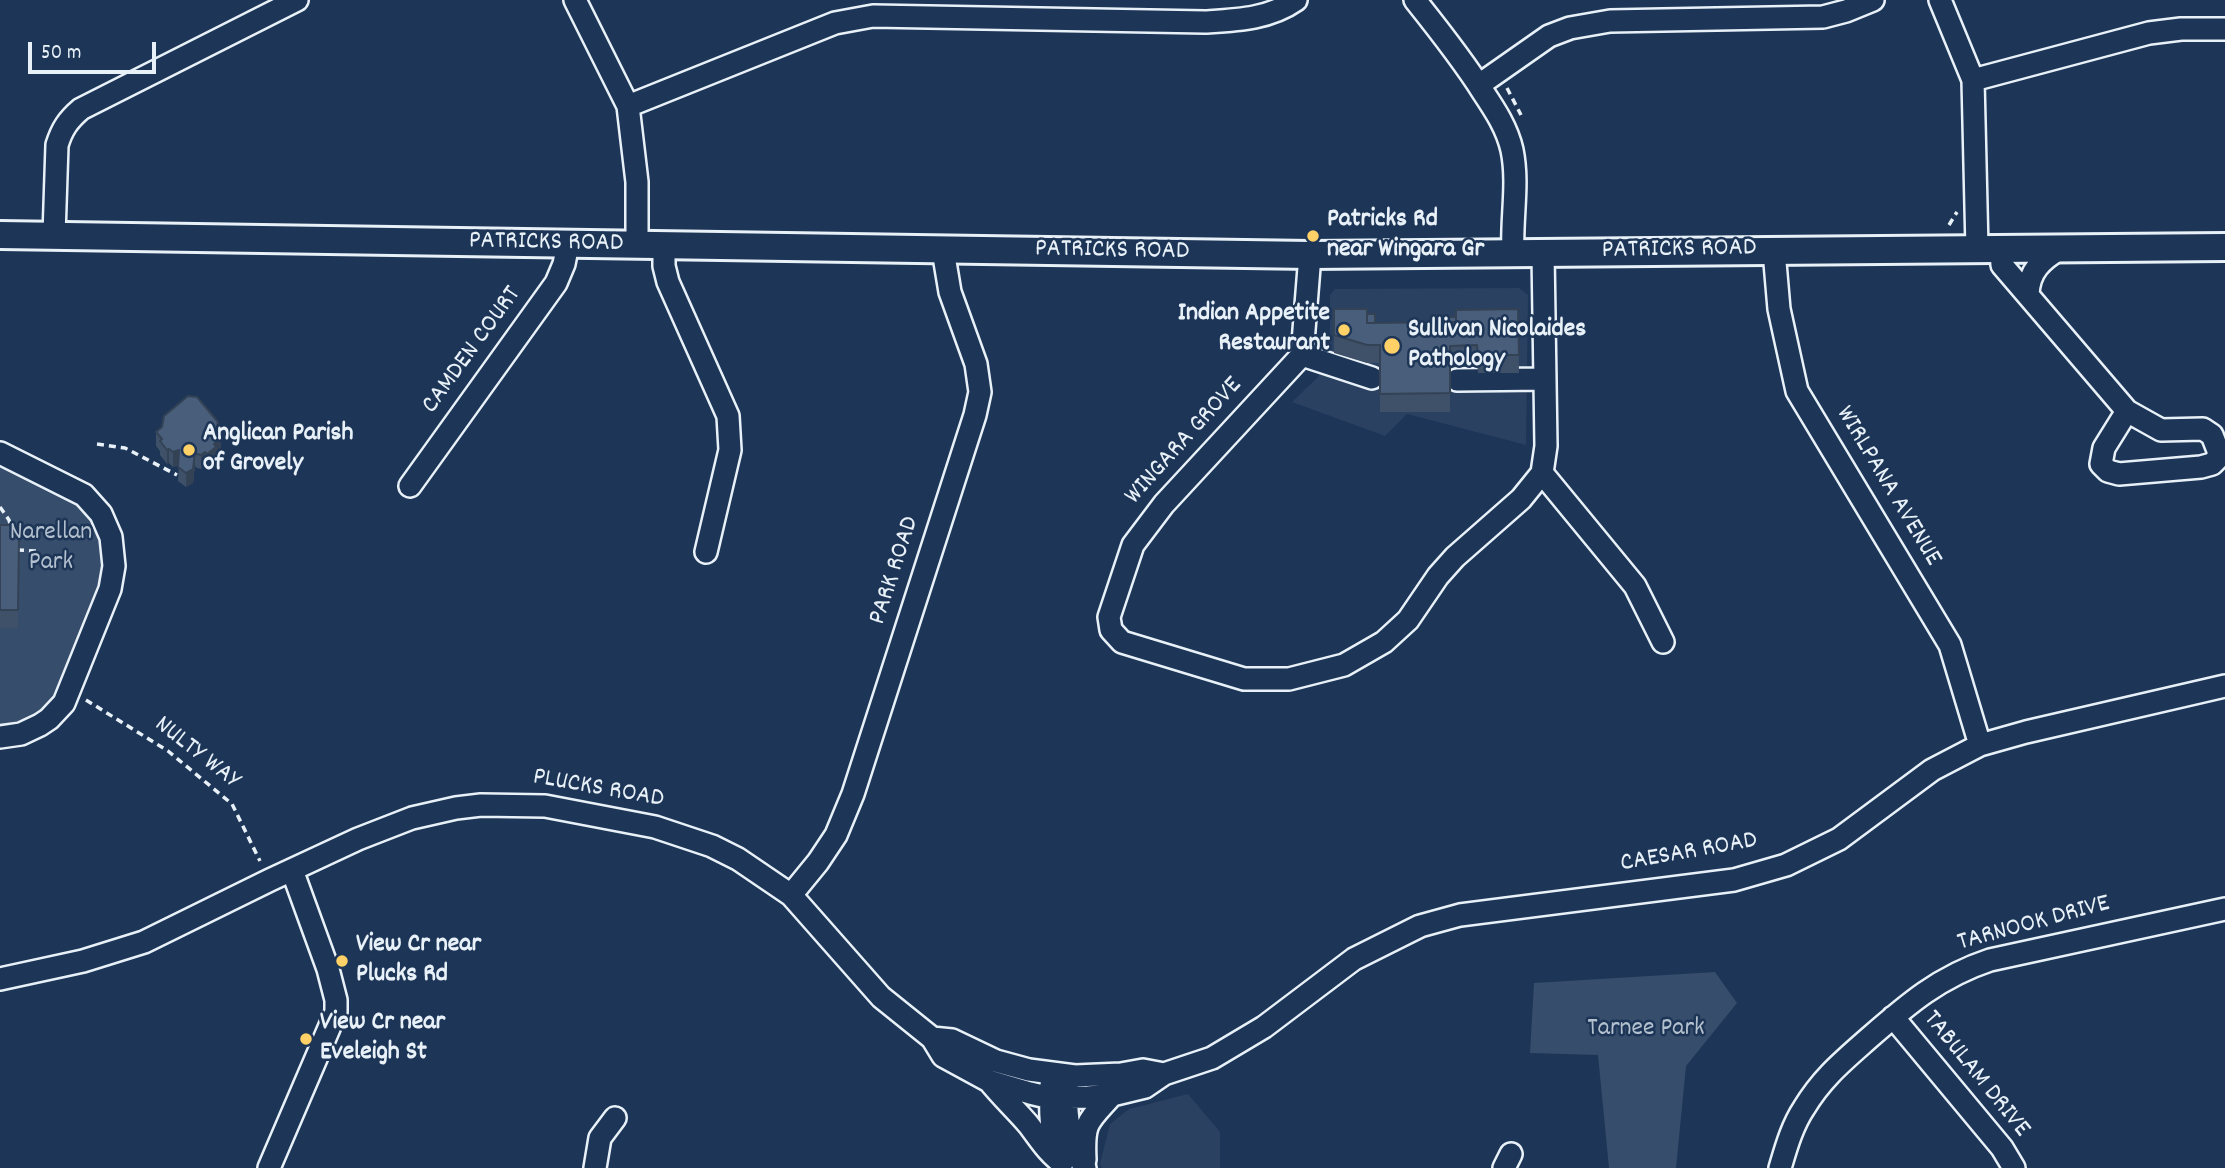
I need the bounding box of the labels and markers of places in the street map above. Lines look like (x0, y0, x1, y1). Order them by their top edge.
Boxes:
place label: Patricks Rd near Wingara Gr (1327, 205, 1484, 266)
marker: Patricks Rd near Wingara Gr (1305, 228, 1321, 244)
place label: Indian Appetite Restaurant (1178, 299, 1330, 360)
place label: Sullivan Nicolaides Pathology (1408, 315, 1586, 376)
marker: Indian Appetite Restaurant (1336, 322, 1352, 338)
marker: Sullivan Nicolaides Pathology (1382, 336, 1402, 356)
place label: Anglican Parish of Grovely (203, 419, 353, 480)
marker: Anglican Parish of Grovely (181, 442, 197, 458)
place label: View Cr near Plucks Rd (356, 930, 481, 992)
marker: View Cr near Plucks Rd (334, 953, 350, 969)
place label: View Cr near Eveleigh St (320, 1008, 445, 1070)
marker: View Cr near Eveleigh St (298, 1031, 314, 1047)

